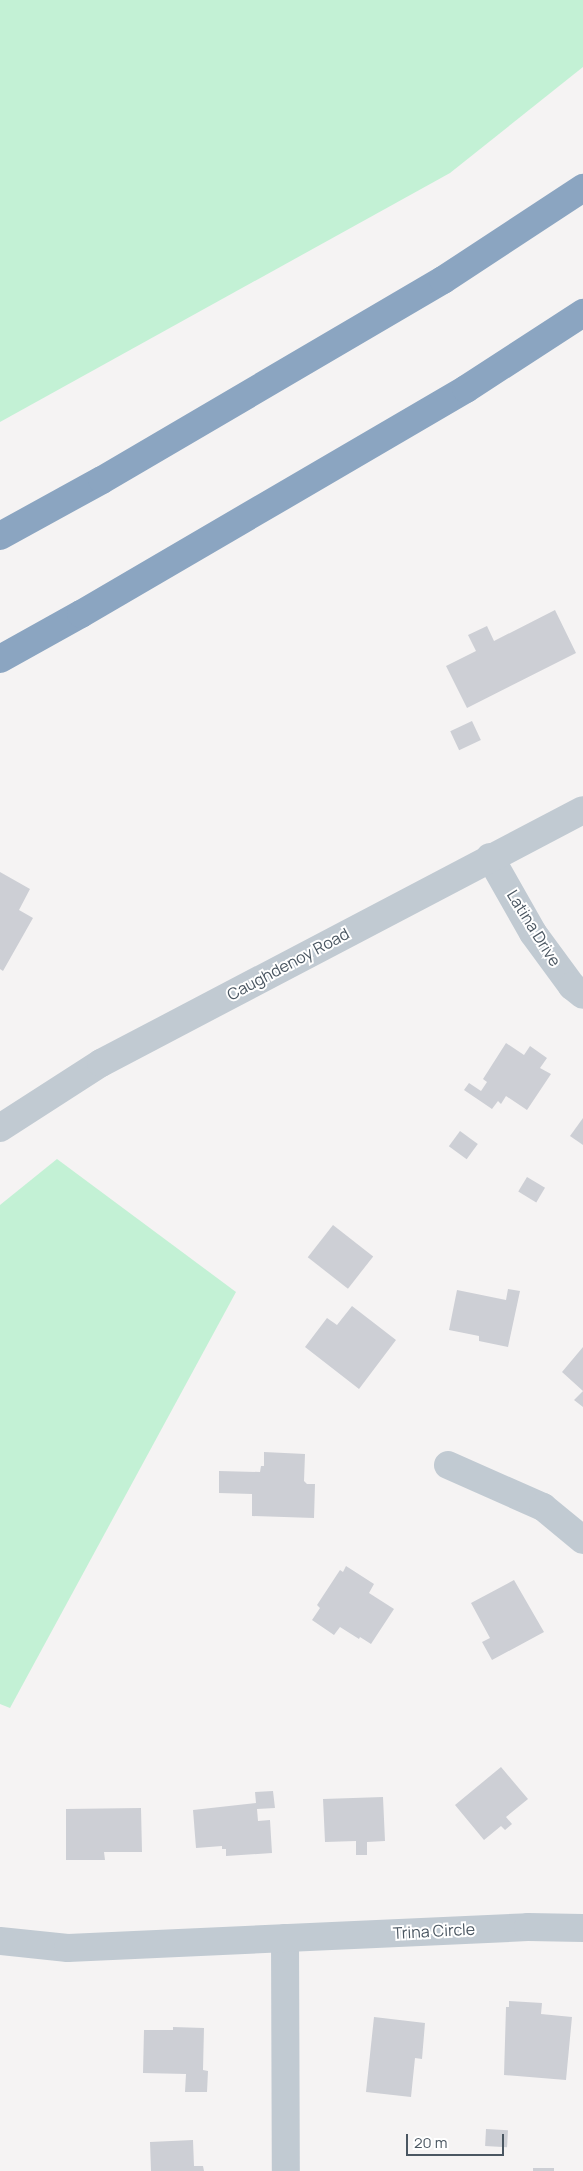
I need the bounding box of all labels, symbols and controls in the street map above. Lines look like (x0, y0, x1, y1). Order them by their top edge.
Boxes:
street label: Latina Drive (503, 886, 565, 970)
street label: Caughdenoy Road (224, 924, 352, 1004)
street label: Trina Circle (392, 1919, 476, 1943)
scale bar (408, 2124, 506, 2156)
text: 20 m (414, 2132, 447, 2153)

